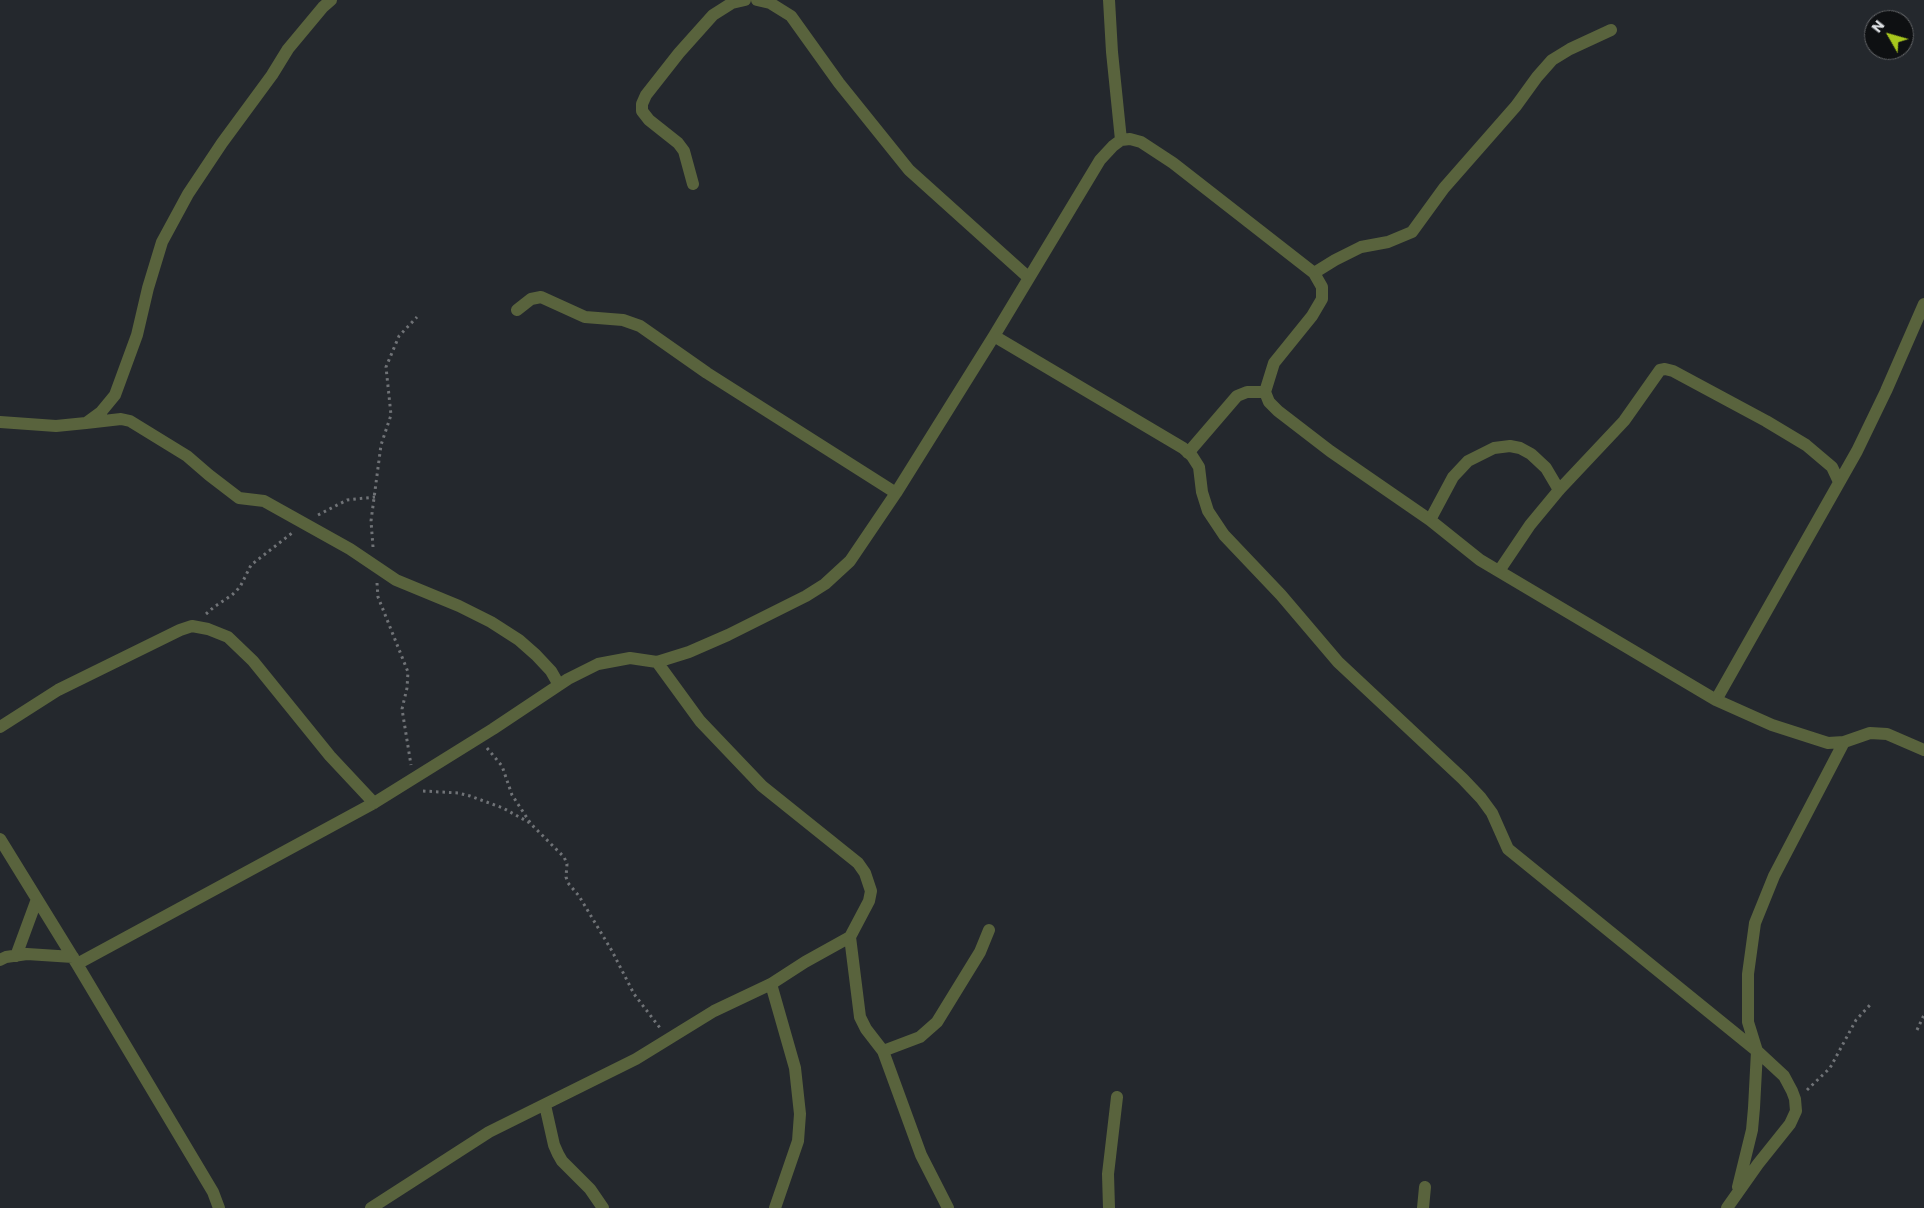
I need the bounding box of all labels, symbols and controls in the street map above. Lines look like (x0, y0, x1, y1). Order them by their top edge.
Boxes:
north arrow (1864, 10, 1914, 60)
text: N (1867, 16, 1889, 37)

